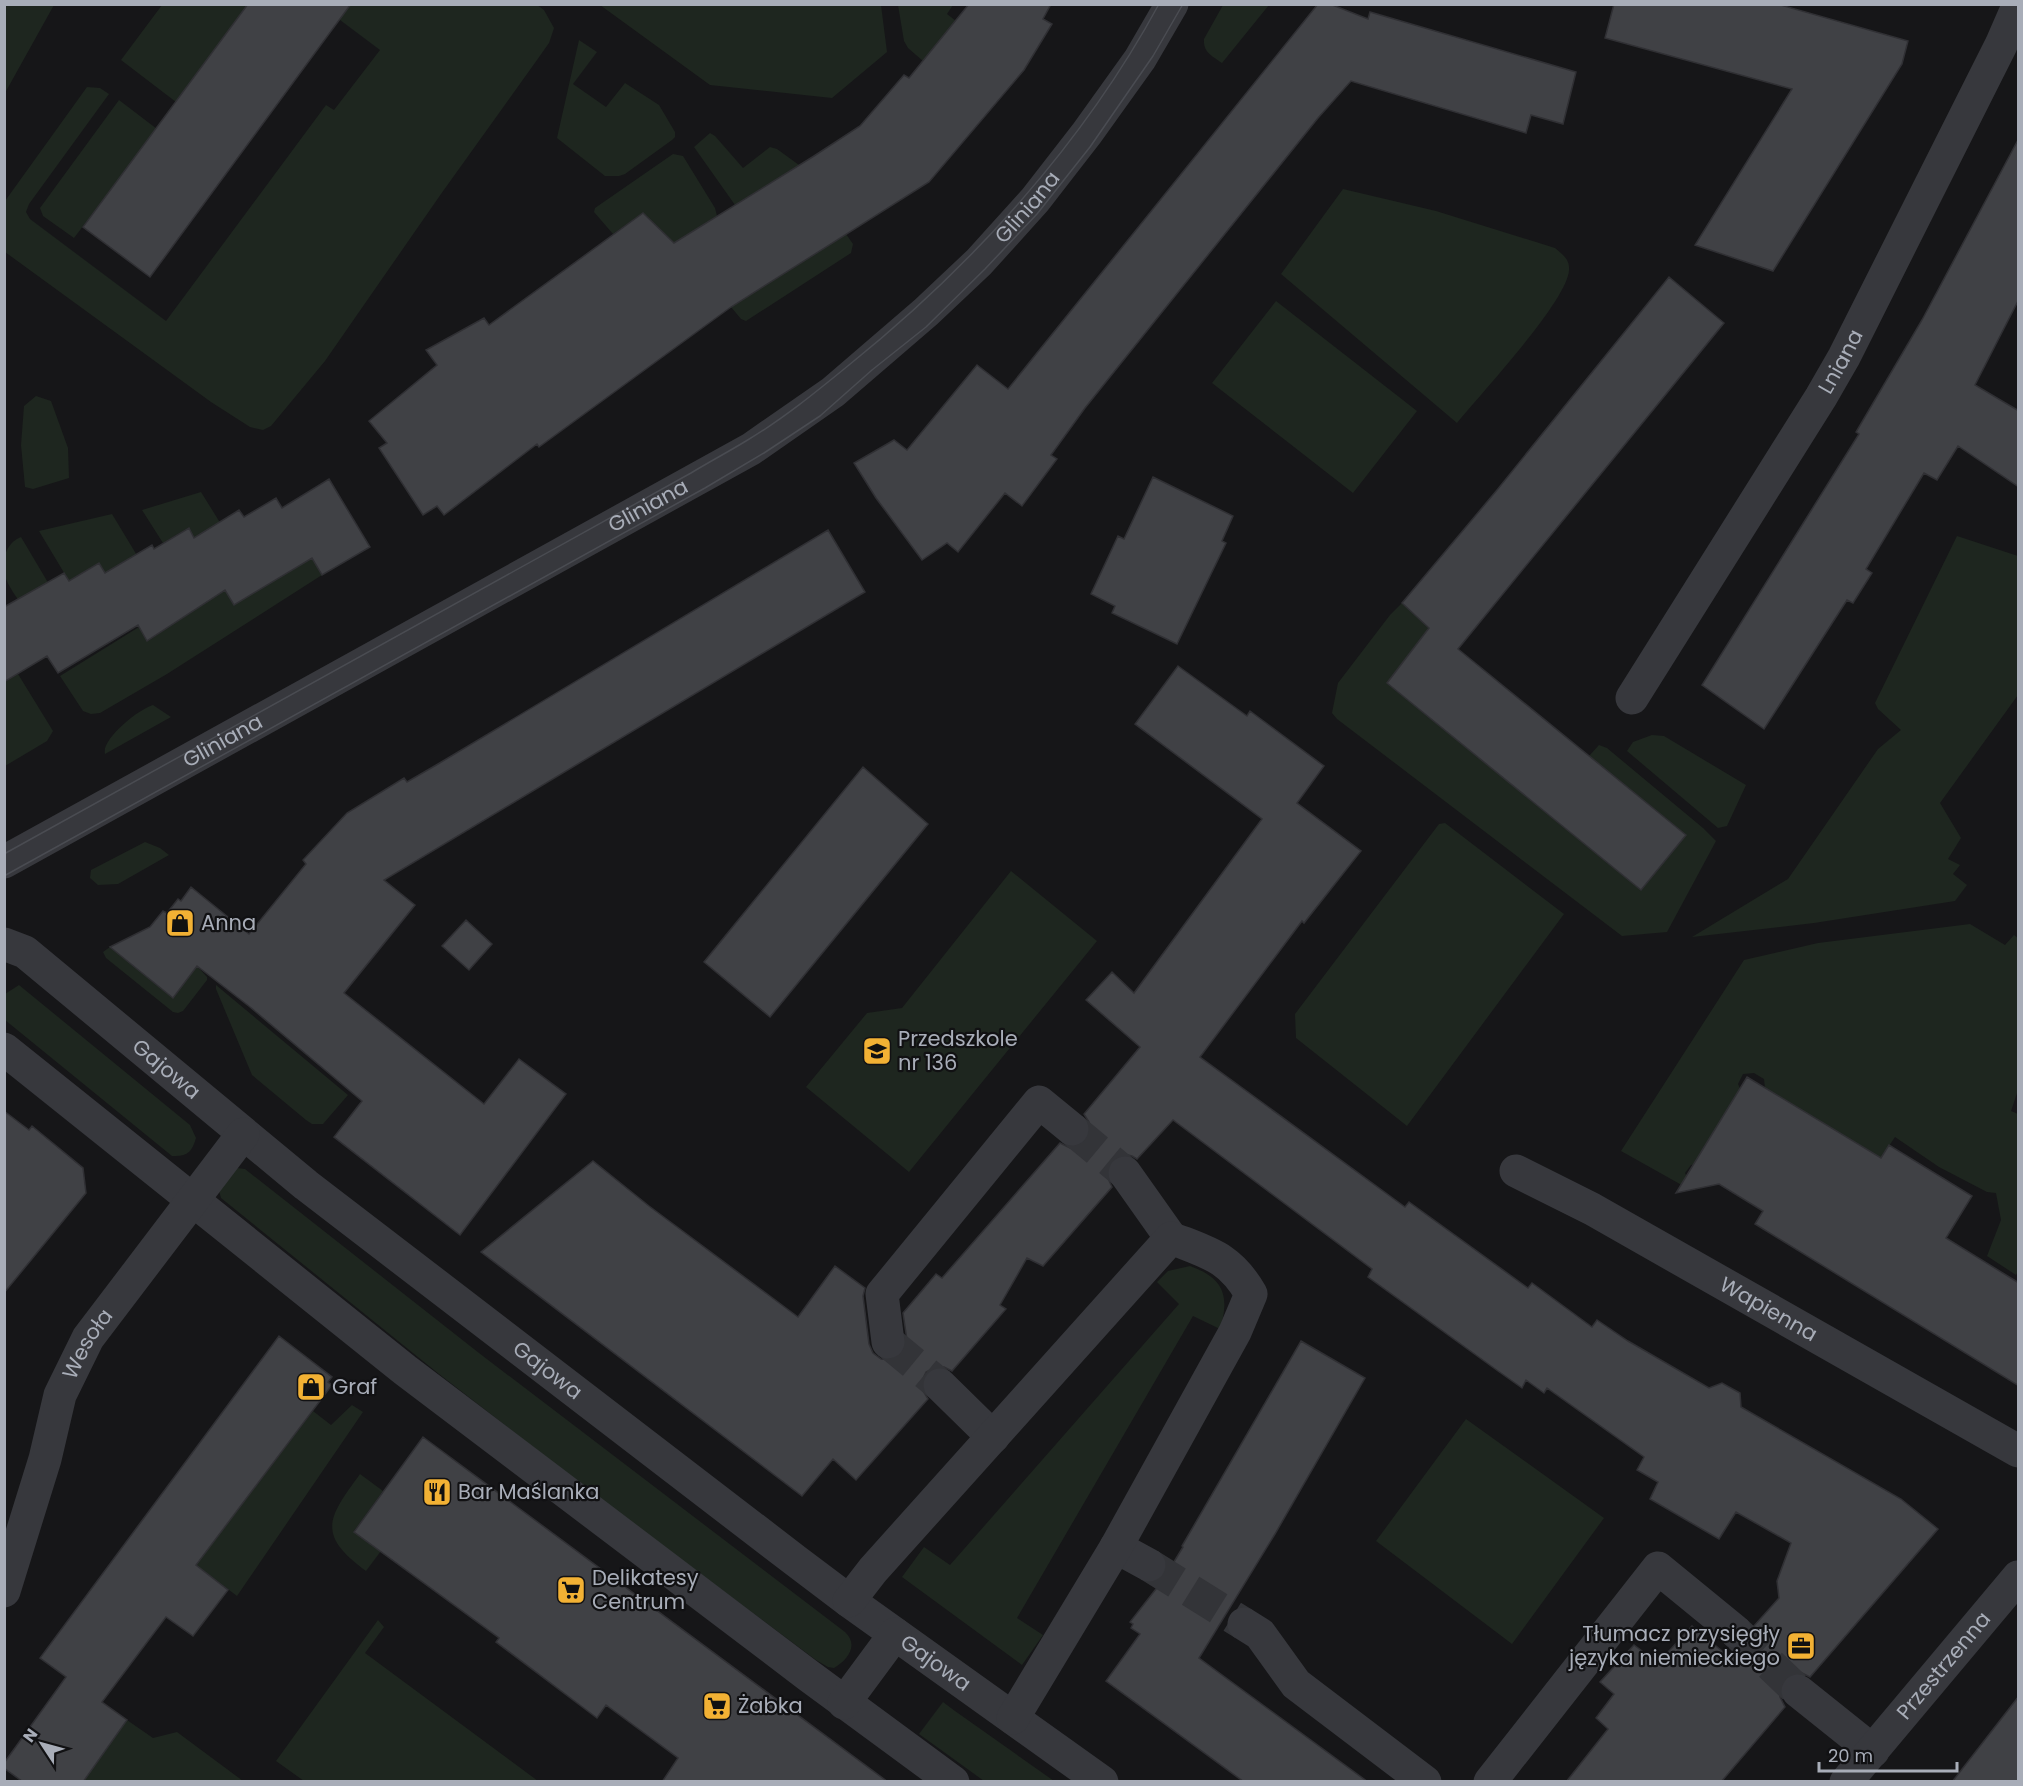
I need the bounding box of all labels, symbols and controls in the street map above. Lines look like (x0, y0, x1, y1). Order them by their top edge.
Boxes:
street label: Gliniana (988, 165, 1066, 250)
street label: Lniana (1811, 324, 1870, 399)
street label: Gliniana (603, 472, 693, 539)
street label: Gliniana (177, 707, 268, 774)
shop icon: Anna (164, 907, 196, 939)
place label: Anna (201, 908, 256, 937)
place label: Przedszkole nr 136 (898, 1024, 1018, 1077)
street label: Gajowa (126, 1032, 207, 1106)
school or university icon: Przedszkole nr 136 (861, 1035, 893, 1067)
street label: Wapienna (1715, 1270, 1823, 1348)
street label: Wesoła (55, 1302, 119, 1384)
street label: Gajowa (507, 1334, 589, 1406)
shop icon: Graf (295, 1371, 327, 1403)
place label: Graf (332, 1372, 377, 1401)
restaurant icon: Bar Maślanka (421, 1476, 453, 1508)
place label: Bar Maślanka (458, 1477, 600, 1506)
place label: Delikatesy Centrum (592, 1563, 699, 1616)
supermarket icon: Delikatesy Centrum (555, 1574, 587, 1606)
street label: Przestrzenna (1890, 1605, 1997, 1725)
place label: Tłumacz przysięgły języka niemieckiego (1568, 1619, 1780, 1672)
street label: Gajowa (895, 1627, 977, 1698)
office icon: Tłumacz przysięgły języka niemieckiego (1785, 1630, 1817, 1662)
supermarket icon: Żabka (701, 1690, 733, 1722)
place label: Żabka (738, 1691, 803, 1720)
north arrow (12, 1714, 72, 1774)
text: N (17, 1724, 43, 1747)
scale bar (1819, 1735, 1957, 1773)
text: 20 m (1828, 1743, 1873, 1768)

